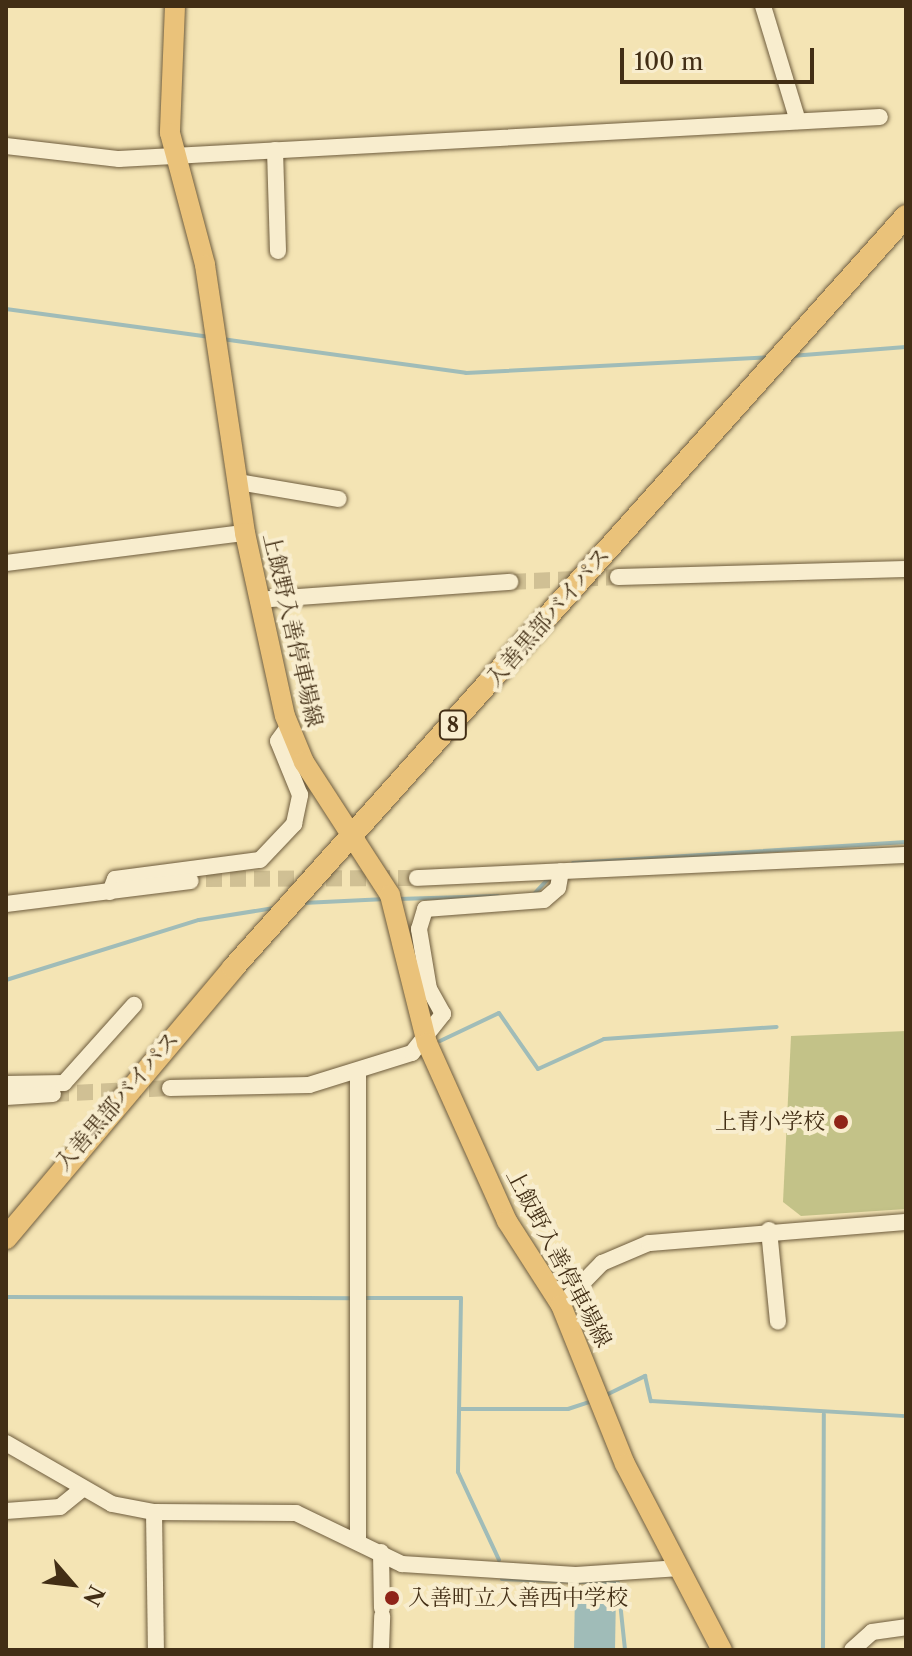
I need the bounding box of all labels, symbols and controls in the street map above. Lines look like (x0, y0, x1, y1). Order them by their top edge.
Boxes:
scale bar (624, 32, 818, 82)
text: 100 m (634, 47, 703, 76)
street label: 上飯野入善停車場線 (258, 531, 328, 729)
street label: 入善黒部バイパス (480, 542, 616, 692)
road number: 8 (437, 709, 469, 741)
street label: 入善黒部バイパス (49, 1026, 185, 1176)
place label: 上青小学校 (715, 1109, 825, 1135)
marker: 上青小学校 (832, 1113, 850, 1131)
street label: 上飯野入善停車場線 (501, 1164, 617, 1352)
north arrow (32, 1544, 112, 1624)
text: N (77, 1581, 110, 1610)
place label: 入善町立入善西中学校 (408, 1585, 628, 1611)
marker: 入善町立入善西中学校 (383, 1589, 401, 1607)

